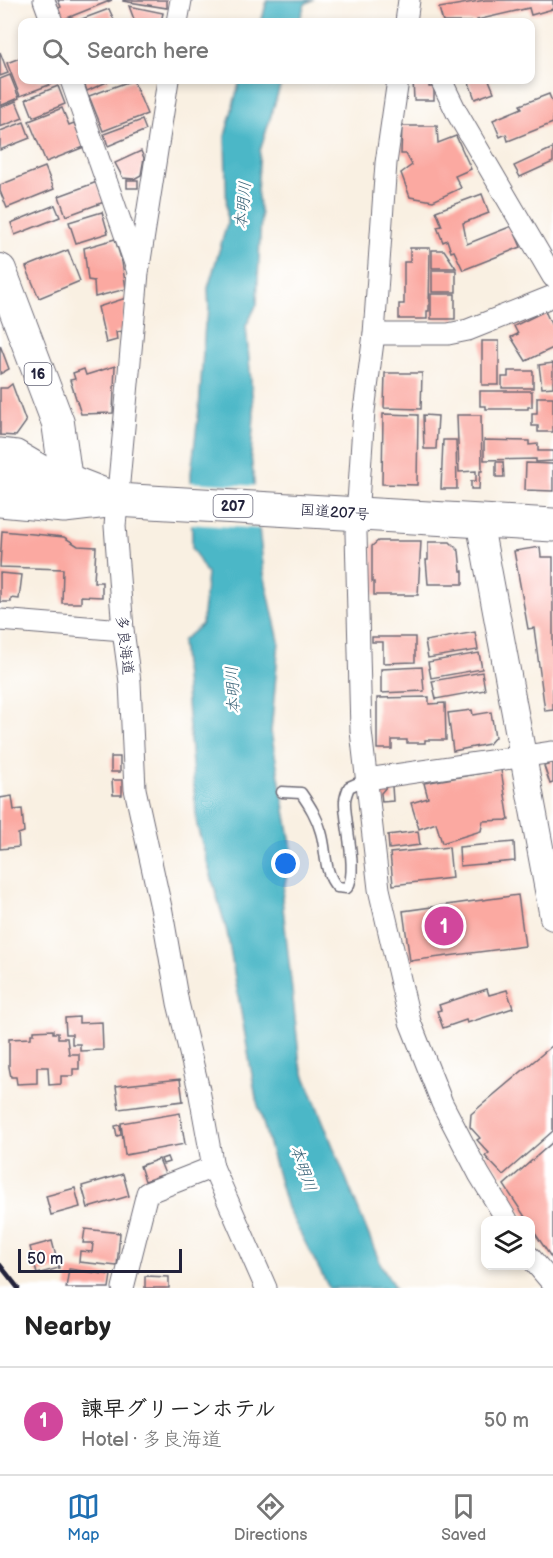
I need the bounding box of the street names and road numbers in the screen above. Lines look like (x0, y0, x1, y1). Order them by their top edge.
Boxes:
road number: 16 (24, 363, 51, 385)
road number: 207 (214, 495, 252, 517)
street label: 国道207号 (299, 501, 371, 524)
street label: 多良海道 (111, 614, 138, 676)

